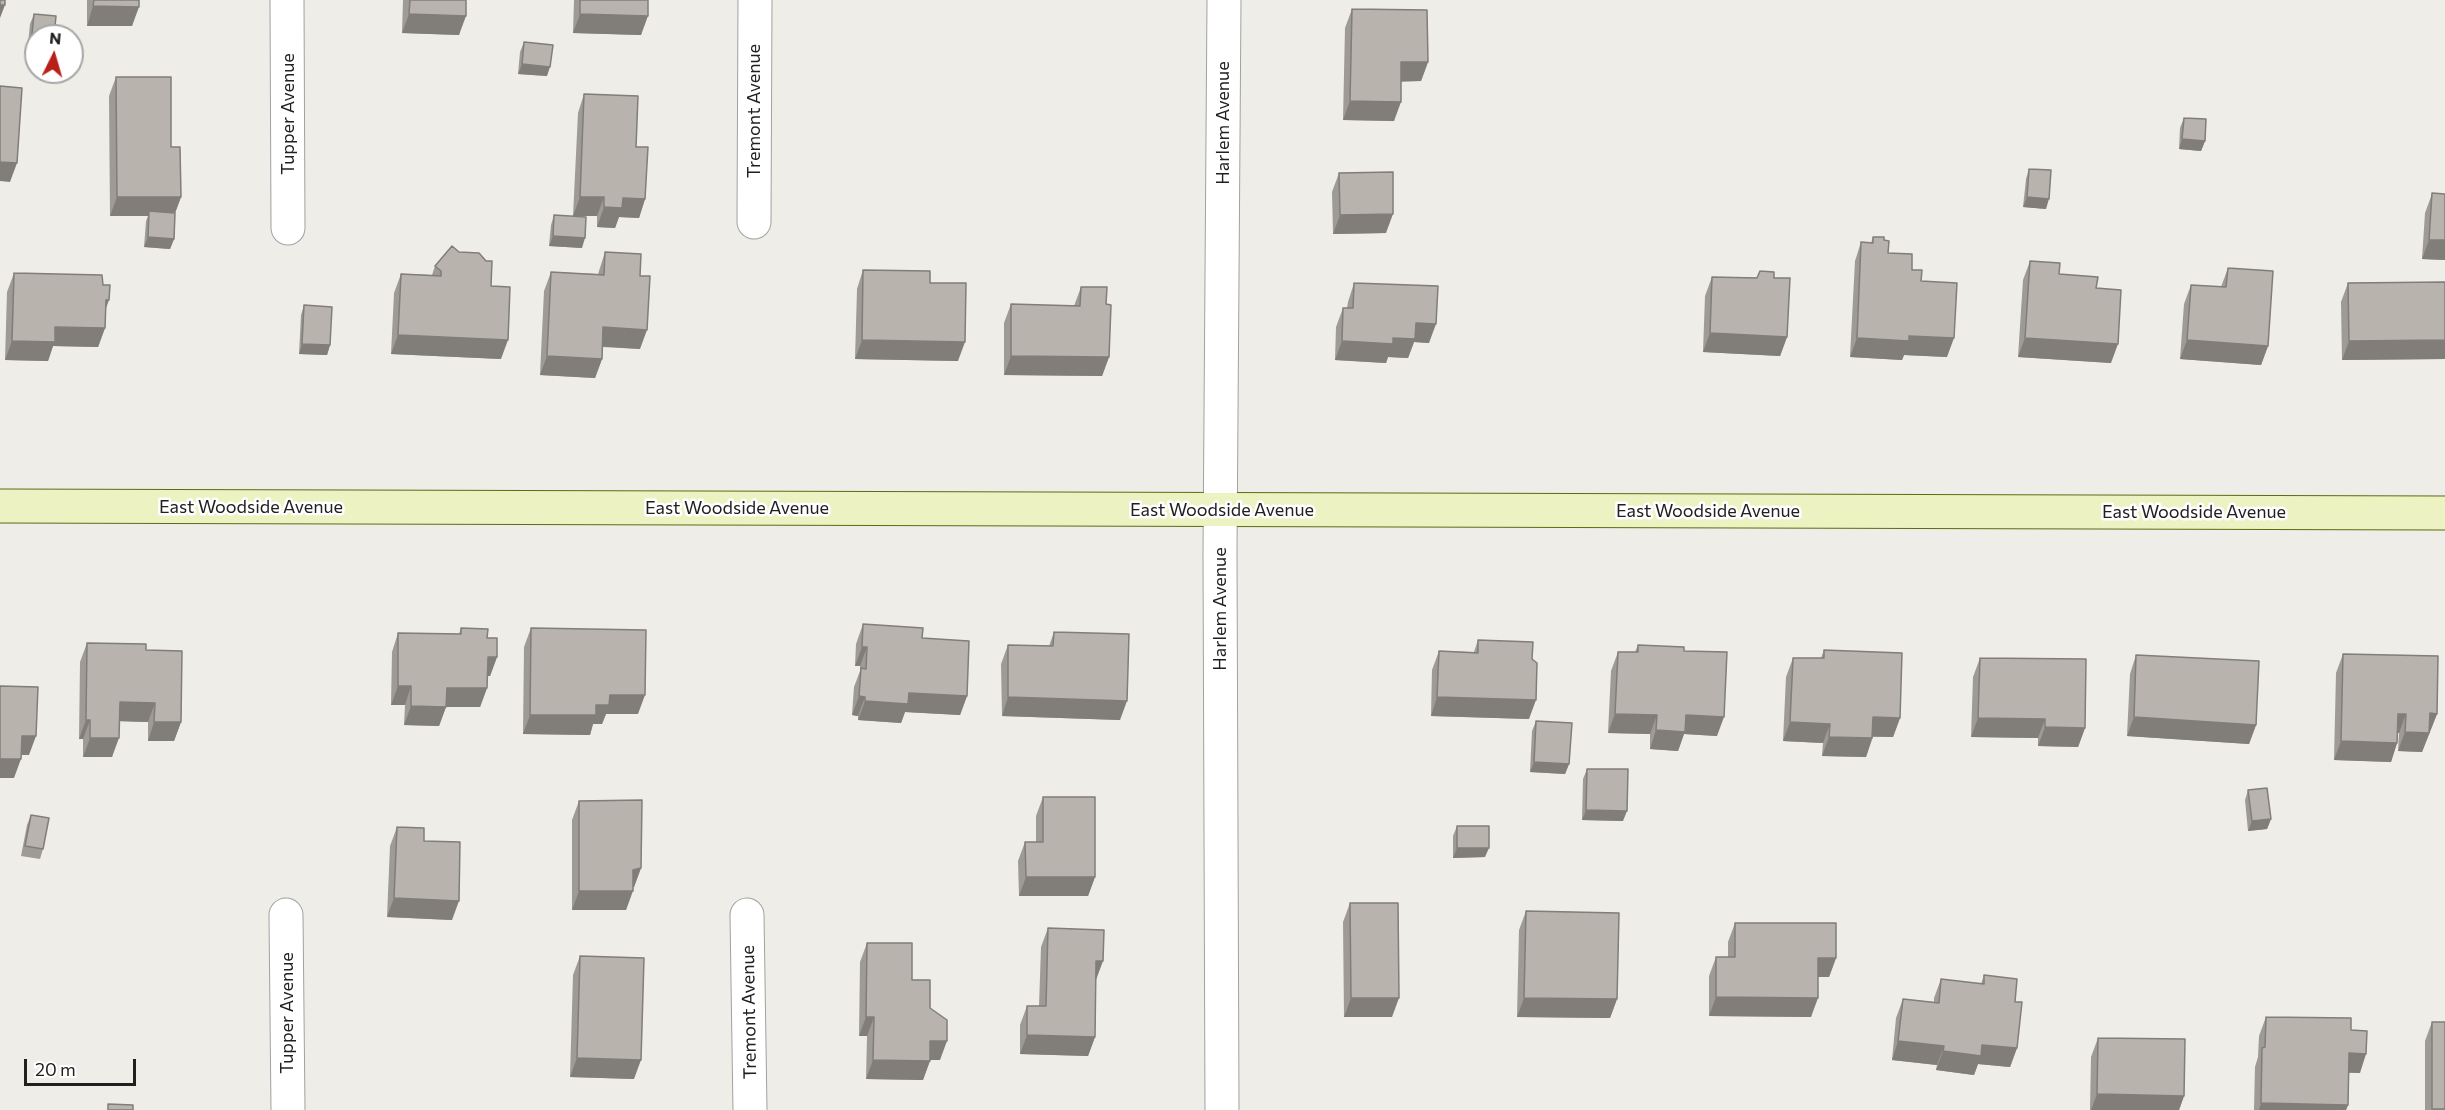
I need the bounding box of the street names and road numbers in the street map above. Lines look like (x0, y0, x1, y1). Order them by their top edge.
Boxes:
street label: Tremont Avenue (743, 44, 765, 178)
street label: Tupper Avenue (277, 53, 299, 175)
street label: Harlem Avenue (1212, 61, 1234, 185)
street label: East Woodside Avenue (159, 496, 343, 518)
street label: East Woodside Avenue (645, 497, 829, 519)
street label: East Woodside Avenue (1130, 499, 1314, 521)
street label: East Woodside Avenue (1616, 500, 1800, 522)
street label: East Woodside Avenue (2102, 501, 2286, 523)
street label: Harlem Avenue (1209, 547, 1231, 671)
street label: Tremont Avenue (737, 945, 761, 1079)
street label: Tupper Avenue (276, 952, 298, 1074)

